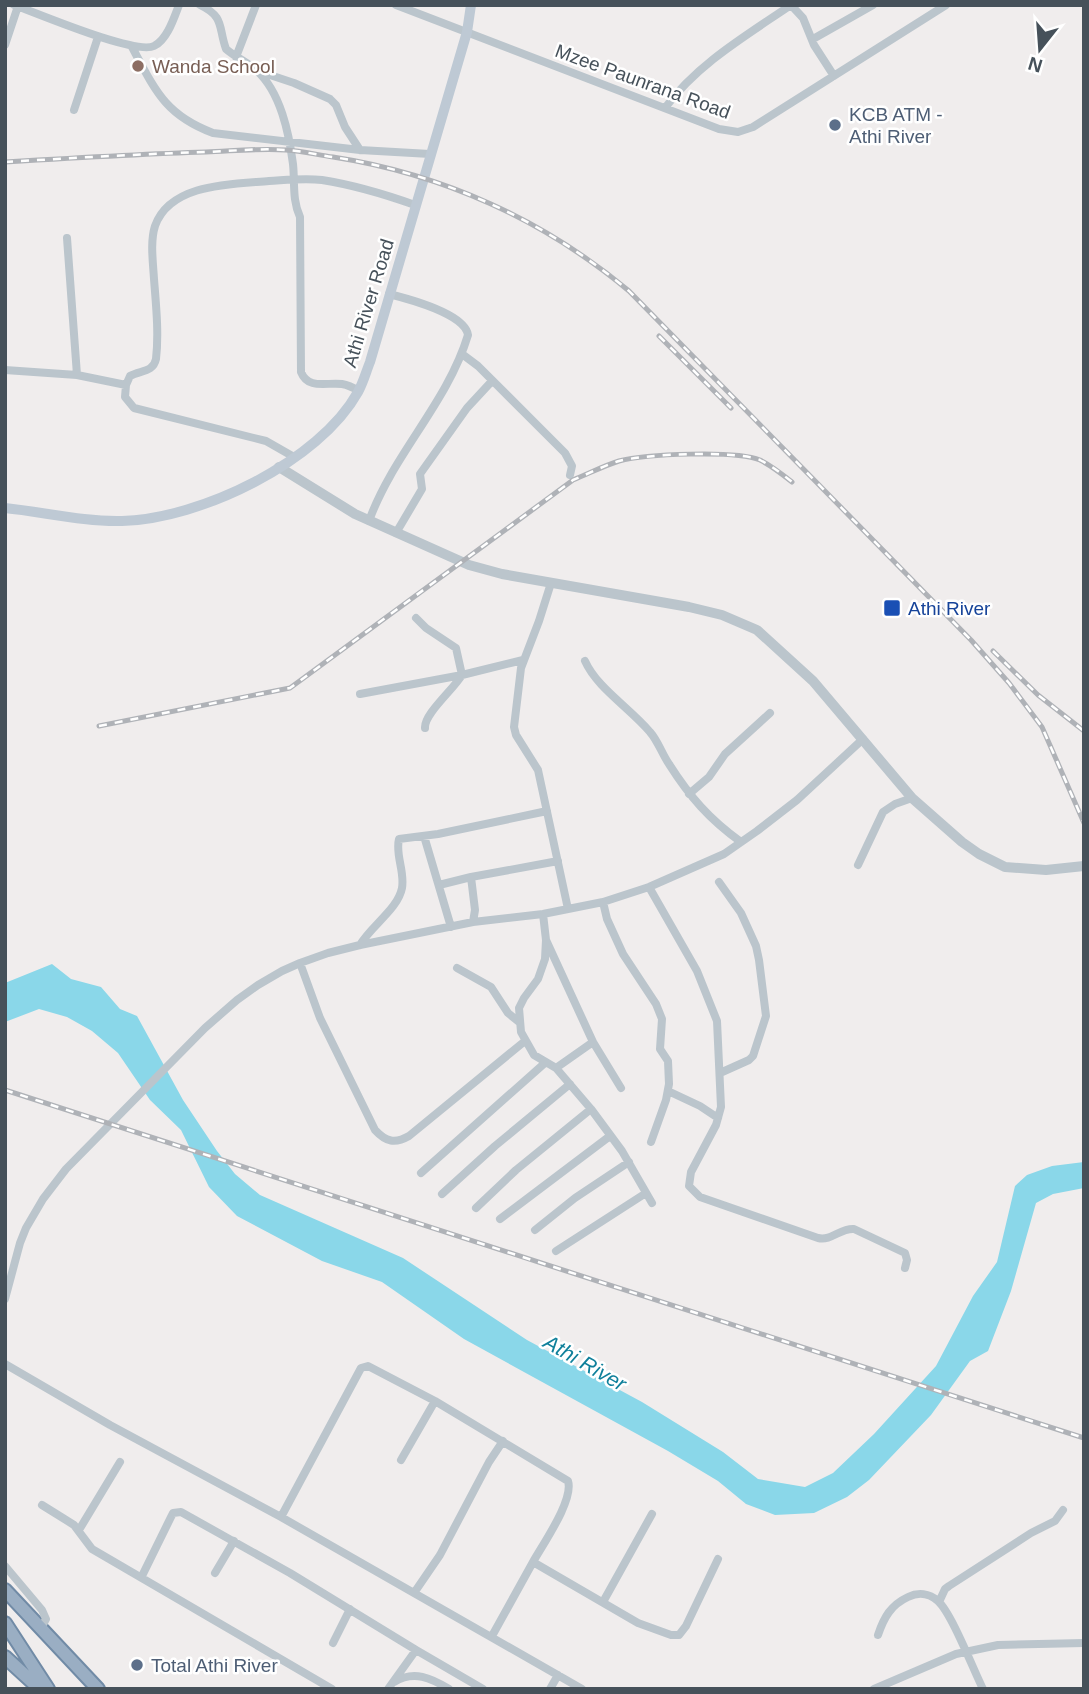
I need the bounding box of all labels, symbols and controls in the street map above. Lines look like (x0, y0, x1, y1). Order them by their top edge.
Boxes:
north arrow (1005, 14, 1075, 84)
street label: Mzee Paunrana Road (552, 40, 733, 123)
text: N (1026, 53, 1045, 77)
place label: Wanda School (152, 56, 275, 77)
marker: Wanda School (130, 58, 146, 74)
place label: KCB ATM - Athi River (849, 104, 943, 147)
marker: KCB ATM - Athi River (827, 117, 843, 133)
street label: Athi River Road (339, 236, 398, 370)
marker: Athi River (882, 598, 902, 618)
place label: Athi River (908, 598, 991, 619)
water label: Athi River (538, 1329, 631, 1396)
place label: Total Athi River (151, 1655, 278, 1676)
marker: Total Athi River (129, 1657, 145, 1673)

